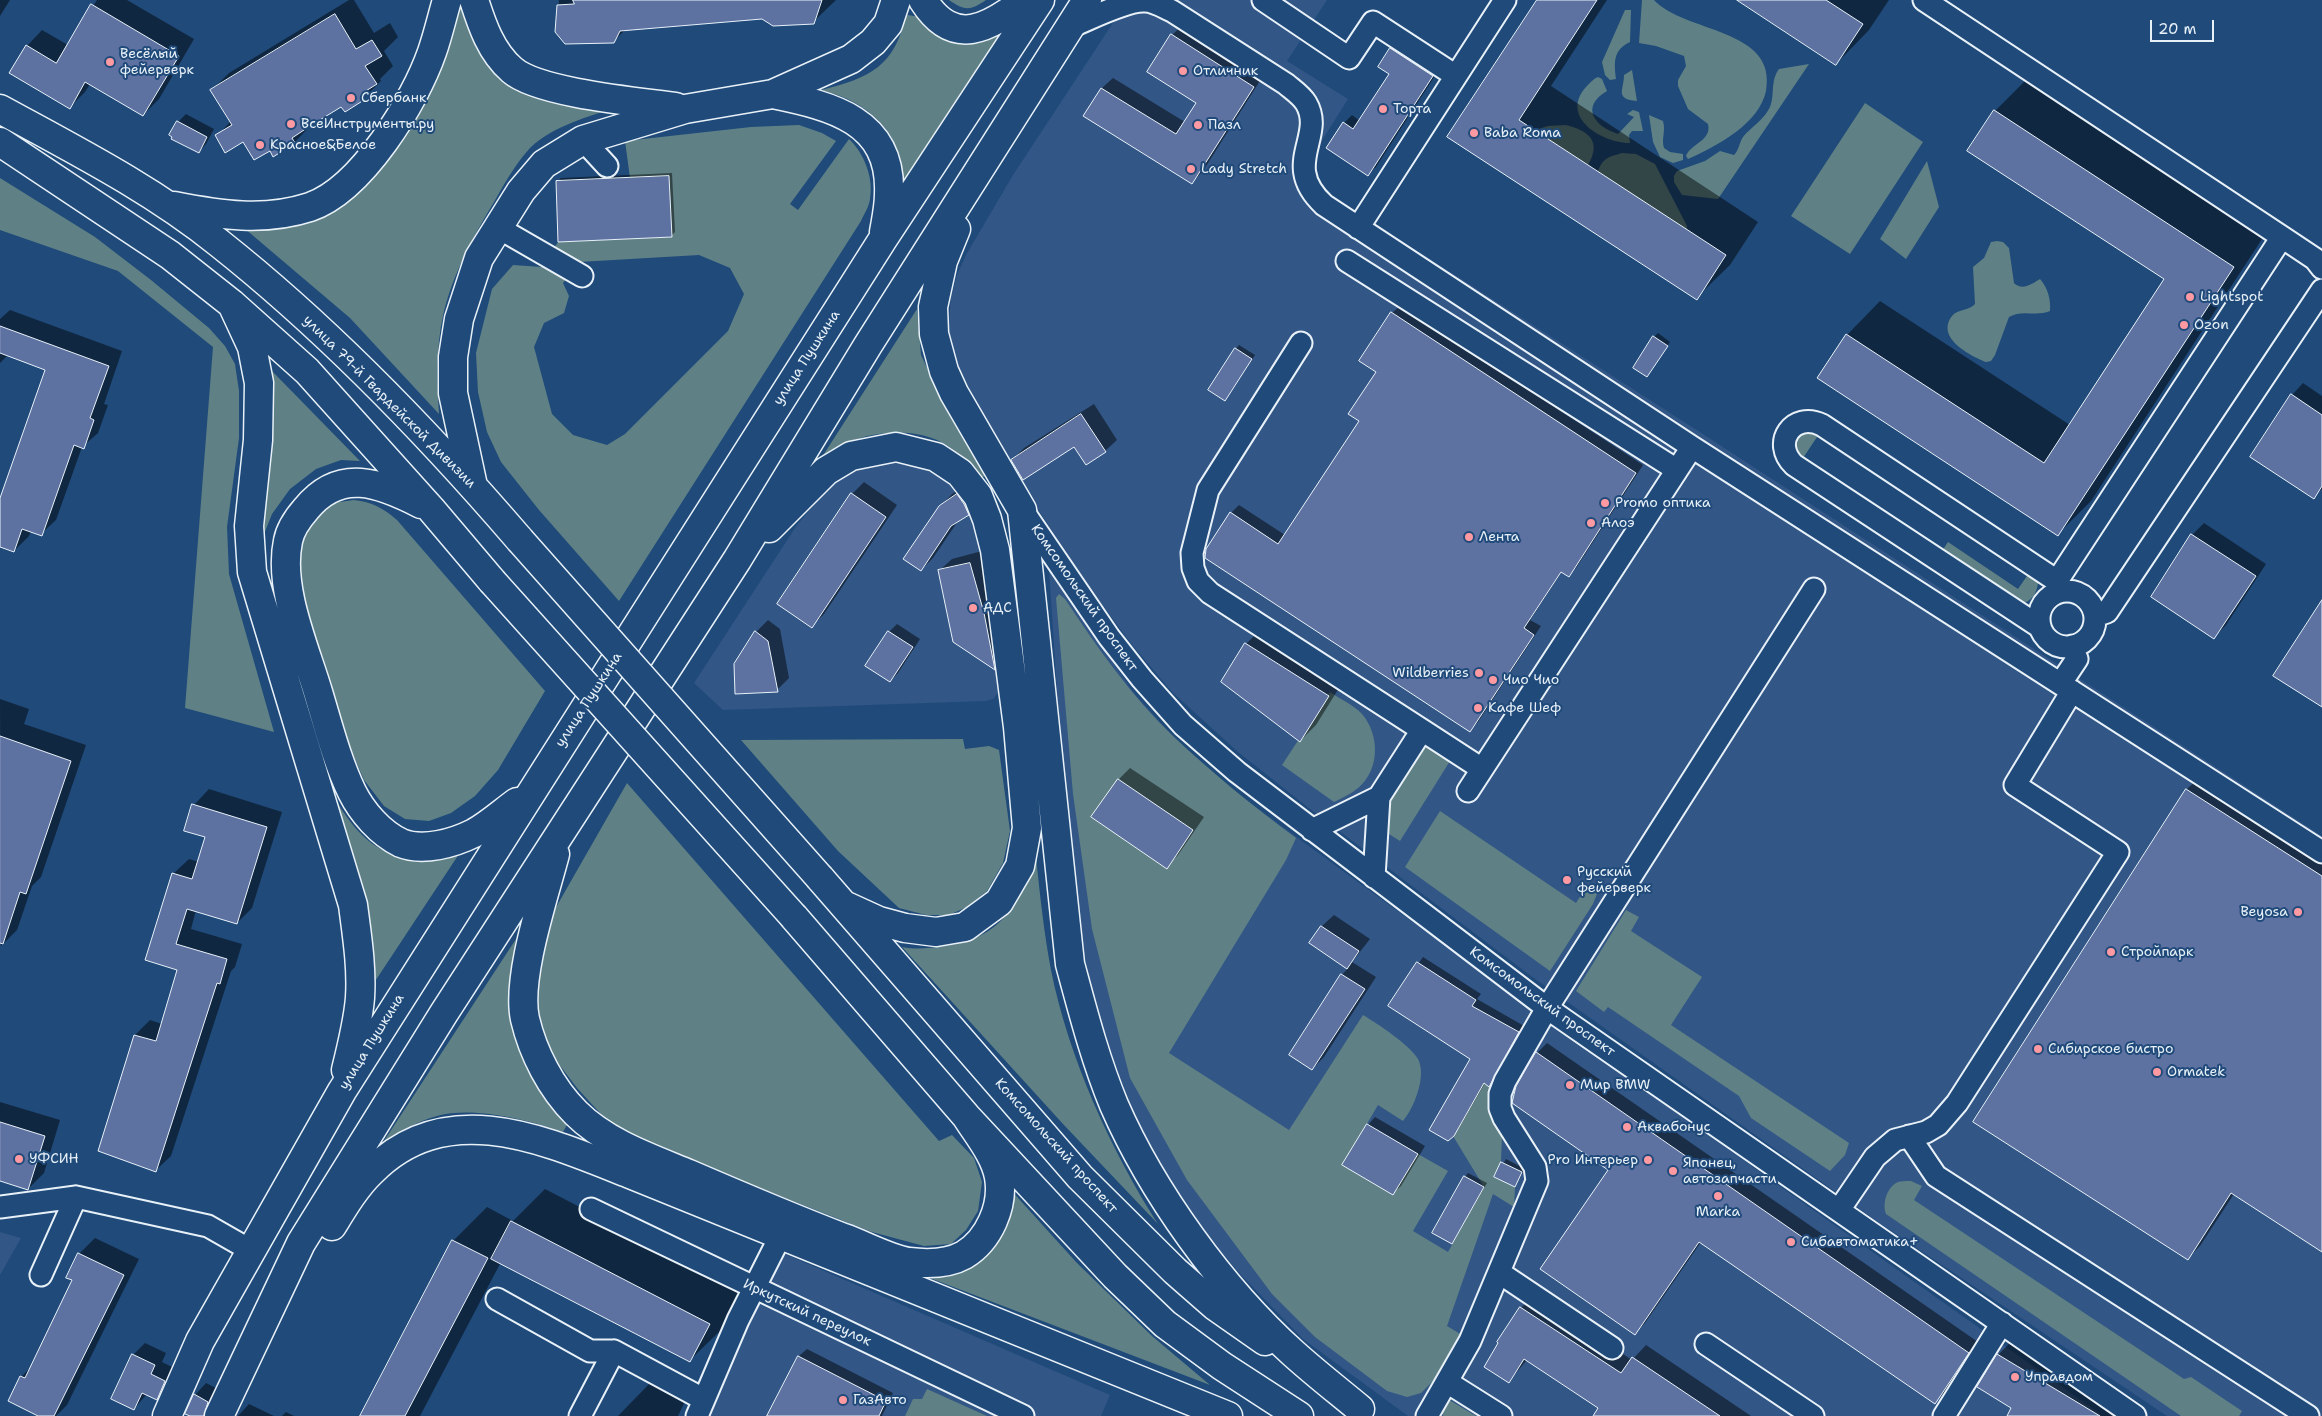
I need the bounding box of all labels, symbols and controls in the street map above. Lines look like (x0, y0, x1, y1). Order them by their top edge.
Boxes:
scale bar (2152, 10, 2216, 42)
text: 20 m (2158, 19, 2197, 39)
place label: Весёлый фейерверк (120, 46, 194, 78)
marker: Весёлый фейерверк (104, 56, 116, 68)
place label: Отличник (1193, 63, 1258, 79)
marker: Отличник (1177, 65, 1189, 77)
place label: Сбербанк (361, 90, 426, 106)
marker: Сбербанк (345, 92, 357, 104)
place label: Торта (1393, 101, 1431, 117)
marker: Торта (1377, 103, 1389, 115)
place label: ВсеИнструменты.ру (301, 116, 434, 132)
place label: Пазл (1208, 117, 1241, 133)
marker: ВсеИнструменты.ру (285, 118, 297, 130)
marker: Пазл (1192, 119, 1204, 131)
place label: Baba Roma (1484, 125, 1561, 141)
marker: Baba Roma (1468, 127, 1480, 139)
place label: Красное&Белое (270, 137, 376, 153)
marker: Красное&Белое (254, 139, 266, 151)
place label: Lady Stretch (1201, 161, 1287, 177)
marker: Lady Stretch (1185, 163, 1197, 175)
place label: Lightspot (2200, 289, 2263, 305)
marker: Lightspot (2184, 291, 2196, 303)
street label: улица Пушкина (770, 307, 844, 409)
street label: улица 79-й Гвардейской Дивизии (299, 312, 479, 492)
place label: Ozon (2194, 317, 2229, 333)
marker: Ozon (2178, 319, 2190, 331)
place label: Promo оптика (1615, 495, 1711, 511)
marker: Promo оптика (1599, 497, 1611, 509)
place label: Алоэ (1601, 515, 1634, 531)
marker: Алоэ (1585, 517, 1597, 529)
street label: Комсомольский проспект (1027, 521, 1141, 675)
place label: Лента (1479, 529, 1520, 545)
marker: Лента (1463, 531, 1475, 543)
place label: АДС (983, 600, 1012, 616)
marker: АДС (967, 602, 979, 614)
street label: улица Пушкина (552, 649, 626, 751)
place label: Wildberries (1392, 665, 1469, 681)
marker: Wildberries (1473, 667, 1485, 679)
place label: Чио Чио (1503, 672, 1559, 688)
marker: Чио Чио (1487, 674, 1499, 686)
place label: Кафе Шеф (1488, 700, 1561, 716)
marker: Кафе Шеф (1472, 702, 1484, 714)
place label: Русский фейерверк (1577, 864, 1651, 896)
marker: Русский фейерверк (1561, 874, 1573, 886)
place label: Beyosa (2240, 904, 2288, 920)
marker: Beyosa (2292, 906, 2304, 918)
street label: Комсомольский проспект (1466, 944, 1618, 1060)
place label: Стройпарк (2121, 944, 2193, 960)
marker: Стройпарк (2105, 946, 2117, 958)
street label: улица Пушкина (336, 991, 408, 1093)
place label: Сибирское бистро (2048, 1041, 2173, 1057)
marker: Сибирское бистро (2032, 1043, 2044, 1055)
place label: Ormatek (2167, 1064, 2225, 1080)
marker: Ormatek (2151, 1066, 2163, 1078)
street label: Комсомольский проспект (991, 1075, 1121, 1217)
place label: Мир BMW (1580, 1077, 1650, 1093)
marker: Мир BMW (1564, 1079, 1576, 1091)
place label: Аквабонус (1637, 1119, 1711, 1135)
marker: Аквабонус (1621, 1121, 1633, 1133)
place label: УФСИН (29, 1151, 79, 1167)
place label: Pro Интерьер (1548, 1152, 1638, 1168)
marker: УФСИН (13, 1153, 25, 1165)
marker: Pro Интерьер (1642, 1154, 1654, 1166)
place label: Японец, автозапчасти (1683, 1155, 1777, 1188)
marker: Японец, автозапчасти (1667, 1165, 1679, 1177)
marker: Marka (1712, 1190, 1724, 1202)
place label: Marka (1696, 1204, 1740, 1220)
place label: Сибавтоматика+ (1801, 1234, 1919, 1250)
marker: Сибавтоматика+ (1785, 1236, 1797, 1248)
street label: Иркутский переулок (740, 1276, 874, 1350)
place label: Управдом (2025, 1369, 2093, 1385)
marker: Управдом (2009, 1371, 2021, 1383)
place label: ГазАвто (853, 1392, 907, 1408)
marker: ГазАвто (837, 1394, 849, 1406)

